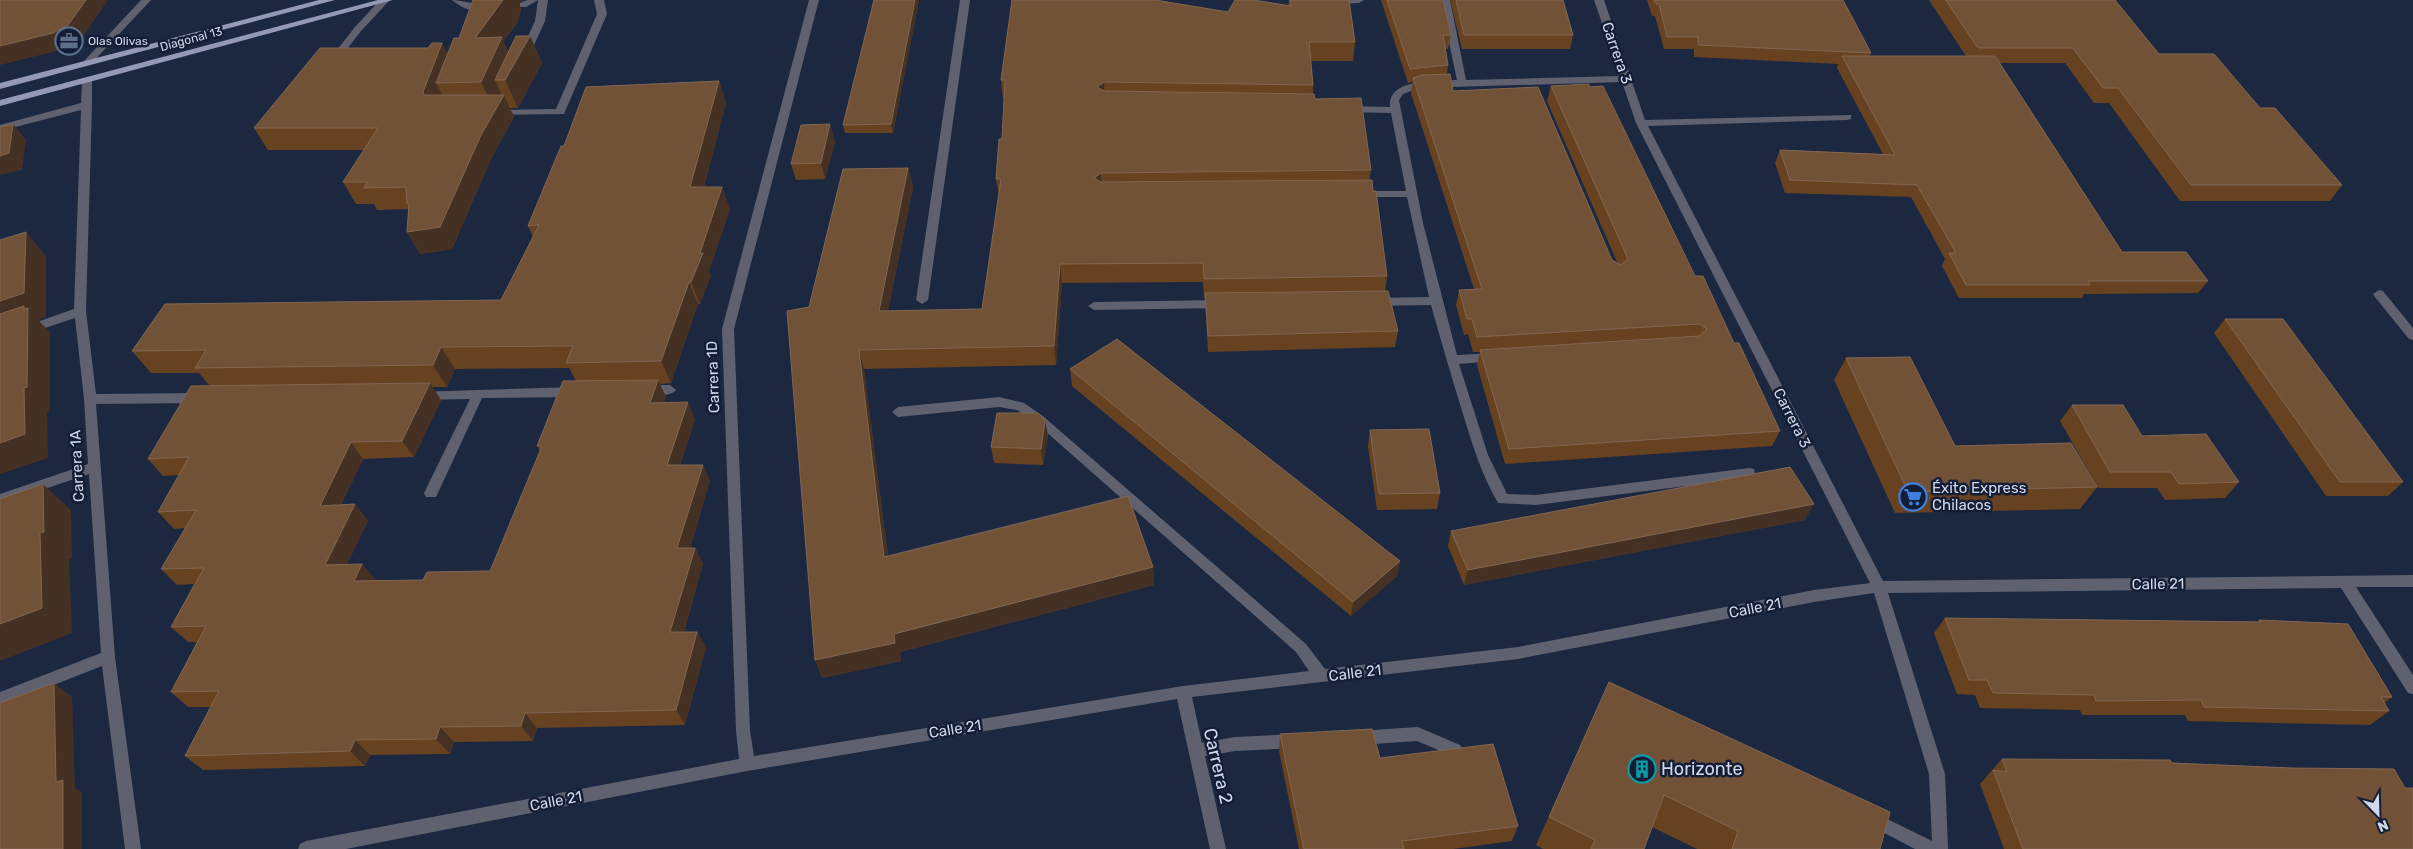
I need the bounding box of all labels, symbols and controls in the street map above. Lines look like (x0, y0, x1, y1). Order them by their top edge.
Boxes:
street label: Carrera 3 (1598, 20, 1636, 86)
street label: Diagonal 13 (158, 24, 224, 54)
office icon: Olas Olivas (54, 26, 84, 56)
place label: Olas Olivas (88, 34, 148, 48)
street label: Carrera 1D (703, 341, 723, 413)
street label: Carrera 3 (1769, 385, 1815, 451)
street label: Carrera 1A (66, 430, 88, 502)
place label: Éxito Express Chilacos (1932, 479, 2027, 514)
supermarket icon: Éxito Express Chilacos (1898, 482, 1928, 512)
street label: Calle 21 (2131, 575, 2185, 593)
street label: Calle 21 (1727, 594, 1783, 622)
street label: Calle 21 (1328, 661, 1382, 685)
street label: Calle 21 (927, 716, 983, 742)
street label: Carrera 2 (1199, 726, 1237, 806)
building icon: Horizonte (1627, 754, 1657, 784)
place label: Horizonte (1661, 758, 1743, 780)
street label: Calle 21 (528, 787, 584, 815)
north arrow (2353, 789, 2403, 839)
text: N (2375, 816, 2391, 835)

